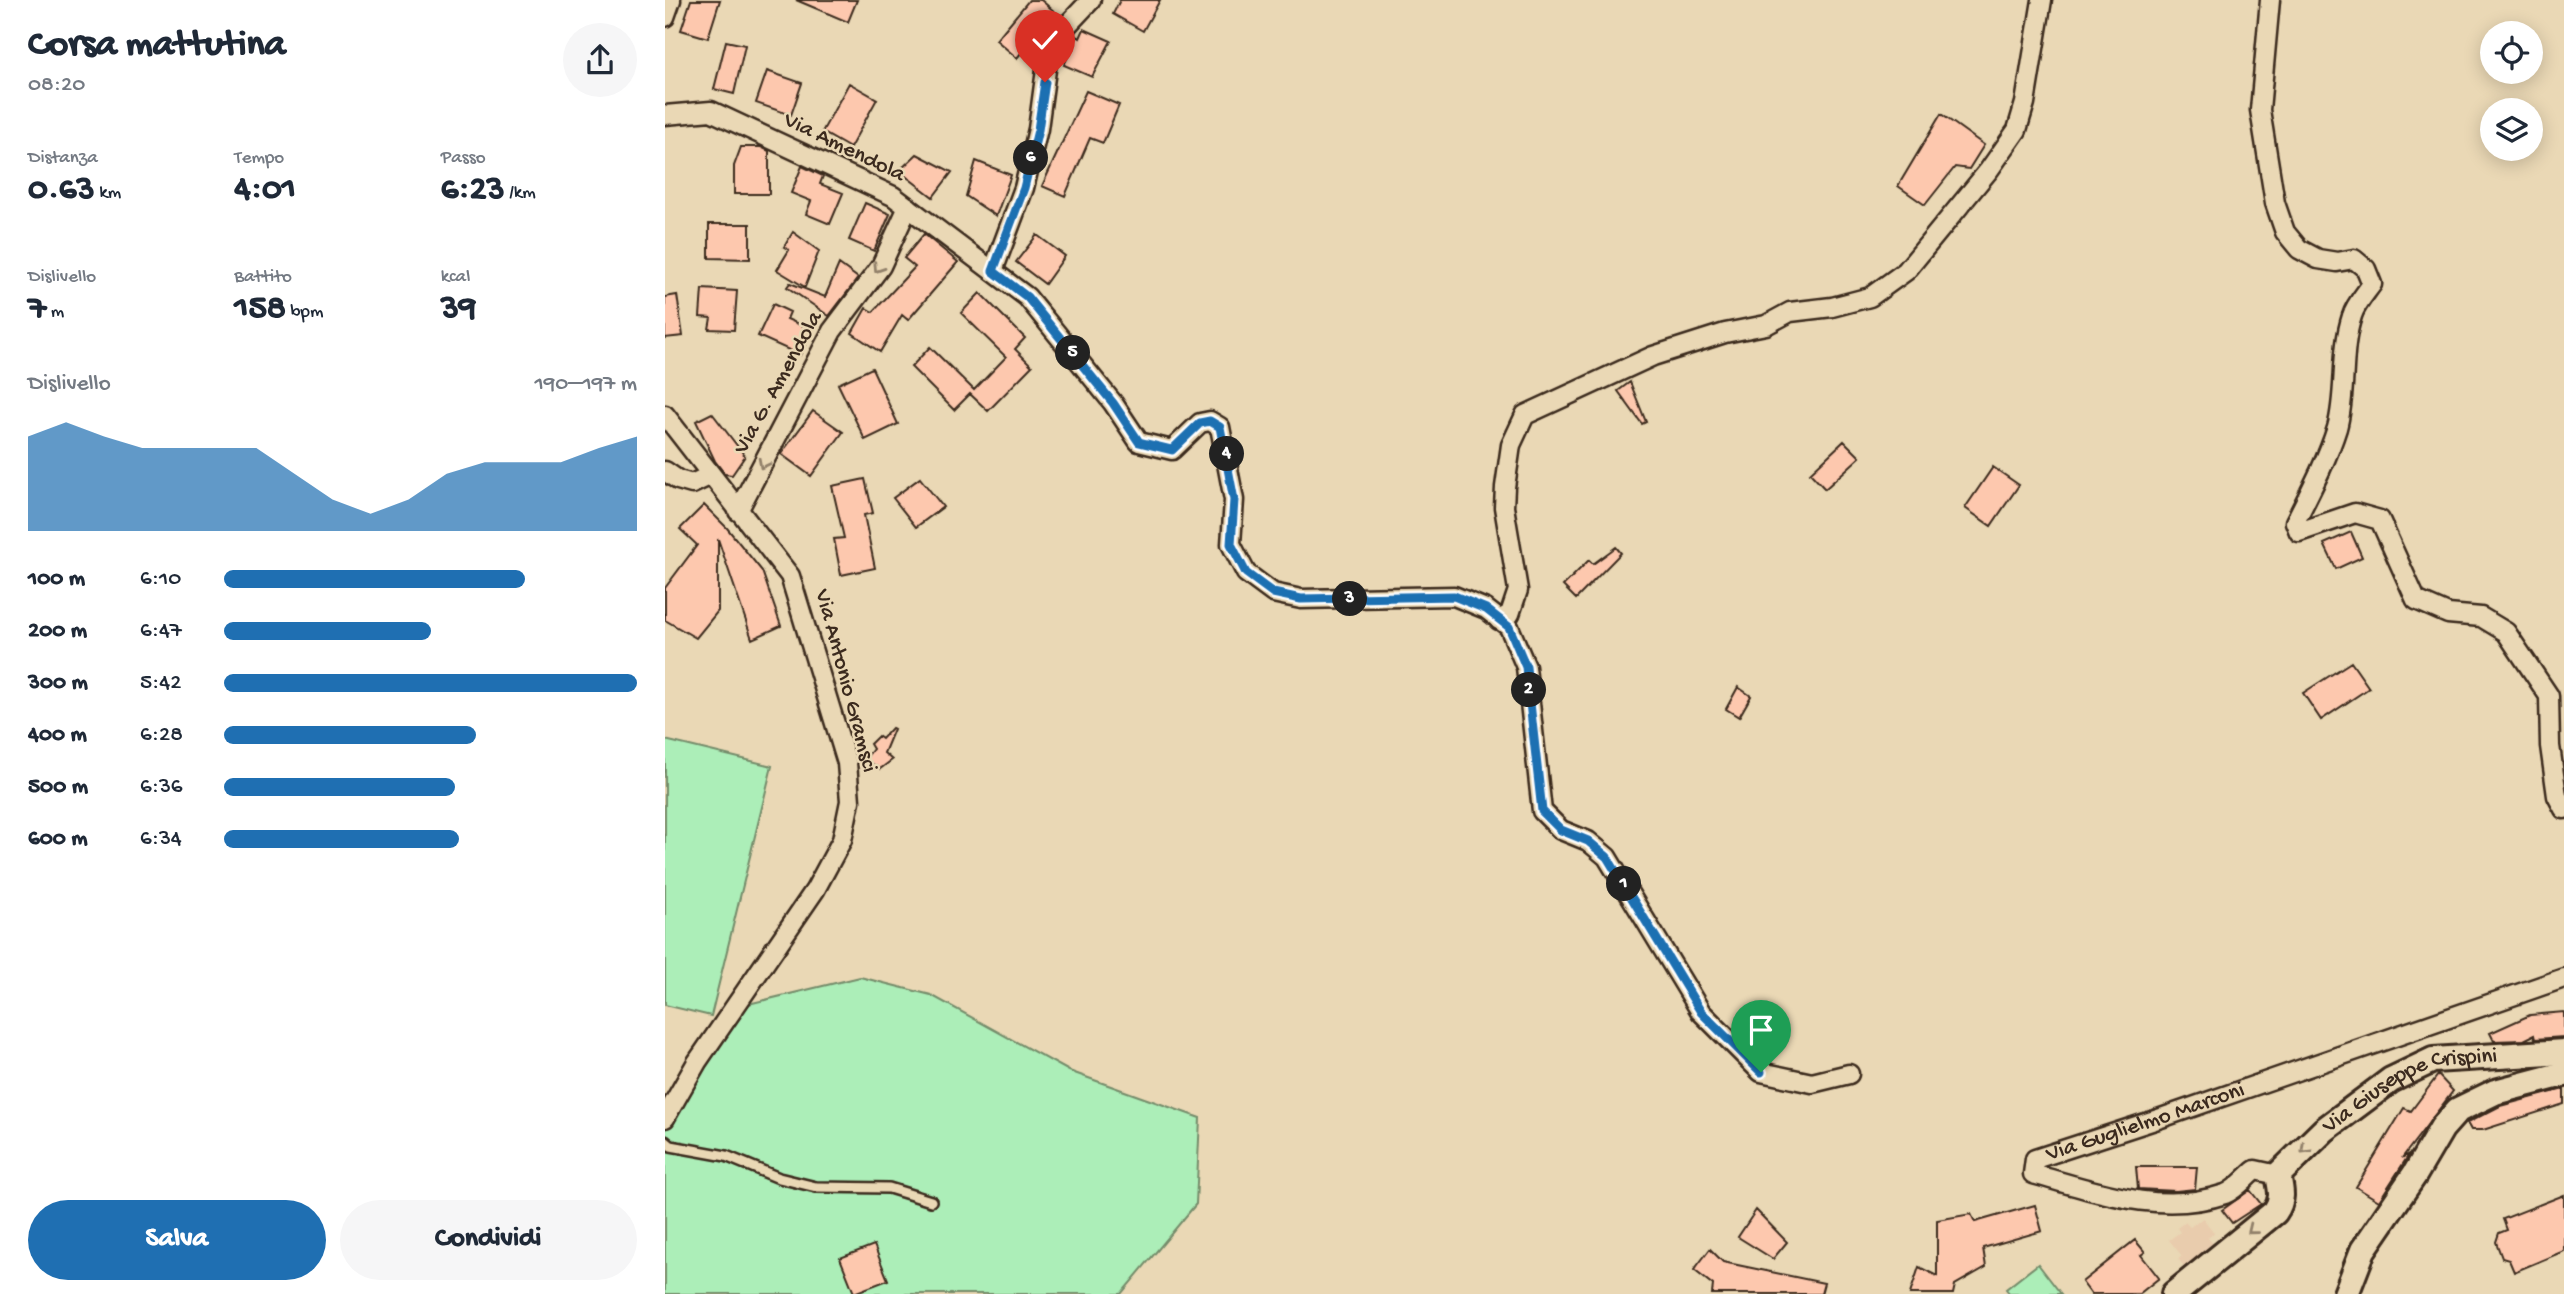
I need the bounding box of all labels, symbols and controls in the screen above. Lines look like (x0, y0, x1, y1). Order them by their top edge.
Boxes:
pin (1015, 10, 1075, 82)
icon: check (1026, 21, 1064, 59)
map controls (2480, 21, 2543, 161)
button: locate (2480, 21, 2543, 84)
button: share (563, 23, 637, 97)
text: Corsa mattutina (28, 24, 286, 68)
text: 08:20 (28, 72, 85, 99)
button: layers (2480, 98, 2543, 161)
street label: Via Amendola (778, 107, 910, 190)
pin: 6 (1013, 140, 1049, 176)
text: 6 (1026, 146, 1035, 169)
text: Distanza (28, 147, 98, 170)
text: Tempo (234, 147, 284, 170)
text: Passo (441, 147, 486, 170)
text: 0.63 (28, 170, 95, 211)
text: 4:01 (234, 170, 296, 211)
text: 6:23 (441, 170, 505, 211)
text: km (95, 182, 121, 205)
text: /km (505, 182, 536, 205)
one-way arrow (873, 261, 886, 274)
text: Dislivello (28, 266, 96, 289)
text: Battito (234, 266, 292, 289)
text: kcal (441, 266, 470, 289)
text: 7 (28, 289, 46, 330)
text: 158 (234, 289, 286, 330)
text: 39 (441, 289, 476, 330)
text: m (46, 301, 64, 324)
text: bpm (286, 301, 323, 324)
street label: Via G. Amendola (728, 306, 830, 460)
pin: 5 (1055, 336, 1091, 370)
text: 5 (1068, 341, 1078, 364)
text: Dislivello (28, 371, 111, 398)
text: 190–197 m (534, 371, 637, 398)
pin: 4 (1209, 436, 1245, 472)
text: 4 (1222, 442, 1231, 465)
one-way arrow (757, 457, 771, 469)
text: 100 m (28, 566, 85, 593)
text: 6:10 (140, 566, 181, 593)
pin: 3 (1333, 582, 1367, 616)
street label: Via Antonio Gramsci (807, 586, 882, 775)
text: 3 (1345, 587, 1354, 610)
text: 200 m (28, 618, 87, 645)
text: 6:47 (140, 618, 182, 645)
text: 300 m (28, 670, 88, 697)
text: 5:42 (140, 670, 181, 697)
pin: 2 (1511, 672, 1547, 708)
text: 2 (1524, 678, 1533, 701)
text: 400 m (28, 722, 87, 749)
text: 6:28 (140, 722, 183, 749)
text: 500 m (28, 774, 88, 801)
text: 6:36 (140, 774, 182, 801)
text: 600 m (28, 826, 88, 853)
text: 6:34 (140, 826, 182, 853)
pin: 1 (1607, 866, 1641, 902)
text: 1 (1620, 872, 1627, 895)
pin (1731, 1000, 1791, 1072)
icon: arrive (1742, 1011, 1780, 1049)
street label: Via Giuseppe Crispini (2316, 1043, 2498, 1141)
street label: Via Guglielmo Marconi (2042, 1076, 2248, 1168)
one-way arrow (2300, 1141, 2313, 1154)
button: Salva (28, 1200, 326, 1280)
button: Condividi (340, 1200, 637, 1280)
one-way arrow (2247, 1222, 2260, 1234)

